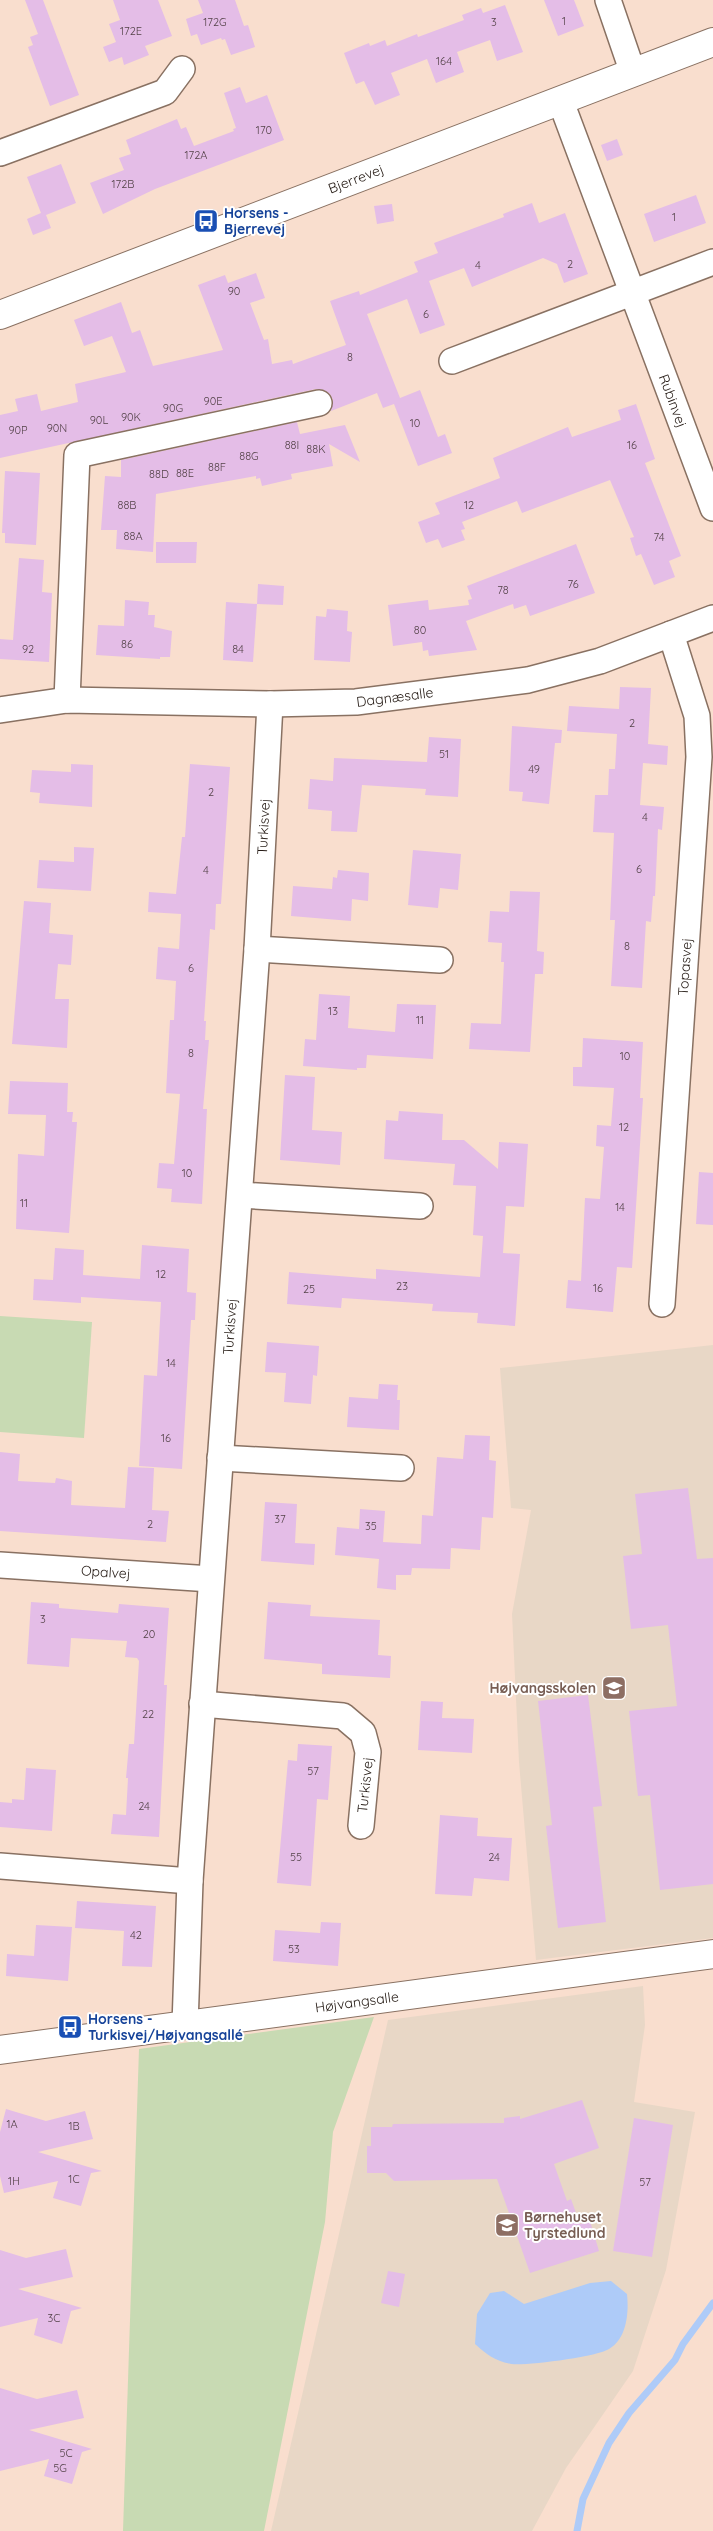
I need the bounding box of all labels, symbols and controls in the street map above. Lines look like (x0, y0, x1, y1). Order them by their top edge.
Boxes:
house number: 1 (562, 14, 566, 28)
house number: 172G (203, 15, 227, 29)
house number: 3 (491, 15, 497, 29)
house number: 172E (120, 24, 142, 38)
house number: 164 (436, 54, 452, 68)
house number: 170 (256, 123, 272, 137)
house number: 172A (185, 148, 207, 162)
street label: Bjerrevej (325, 160, 386, 198)
house number: 172B (112, 177, 134, 191)
place label: Horsens - Bjerrevej (224, 204, 288, 238)
bus stop icon: Horsens - Bjerrevej (193, 208, 219, 234)
house number: 1 (672, 210, 676, 224)
house number: 2 (567, 257, 573, 271)
house number: 4 (475, 258, 481, 272)
house number: 90 (228, 284, 240, 298)
house number: 6 (423, 307, 429, 321)
house number: 8 (347, 350, 353, 364)
street label: Rubinvej (655, 371, 691, 430)
house number: 90E (204, 394, 222, 408)
house number: 90G (163, 401, 183, 415)
house number: 90K (121, 410, 141, 424)
house number: 90L (90, 413, 108, 427)
house number: 10 (410, 416, 420, 430)
house number: 90N (47, 421, 67, 435)
house number: 90P (8, 423, 28, 437)
house number: 88I (285, 438, 299, 452)
house number: 16 (627, 438, 637, 452)
house number: 88K (306, 442, 326, 456)
house number: 88G (239, 449, 259, 463)
house number: 88F (208, 460, 226, 474)
house number: 88E (176, 466, 194, 480)
house number: 88D (149, 467, 169, 481)
house number: 88B (117, 498, 137, 512)
house number: 12 (464, 498, 474, 512)
house number: 88A (124, 529, 143, 543)
house number: 74 (654, 530, 665, 544)
house number: 76 (567, 577, 579, 591)
house number: 78 (497, 583, 509, 597)
house number: 80 (414, 623, 426, 637)
house number: 86 (121, 637, 133, 651)
house number: 92 (22, 642, 34, 656)
house number: 84 (232, 642, 244, 656)
street label: Dagnæsalle (355, 683, 435, 711)
house number: 2 (629, 716, 635, 730)
house number: 51 (439, 747, 449, 761)
house number: 49 (528, 762, 540, 776)
house number: 2 (208, 785, 214, 799)
street label: Turkisvej (253, 798, 274, 855)
house number: 4 (642, 810, 648, 824)
house number: 6 (636, 862, 642, 876)
house number: 4 (203, 863, 209, 877)
street label: Topasvej (674, 937, 696, 996)
house number: 8 (624, 939, 630, 953)
house number: 6 (188, 961, 194, 975)
house number: 13 (328, 1004, 338, 1018)
house number: 11 (416, 1013, 424, 1027)
house number: 8 (188, 1046, 194, 1060)
house number: 10 (620, 1049, 630, 1063)
house number: 12 (619, 1120, 629, 1134)
house number: 10 (182, 1166, 192, 1180)
house number: 11 (20, 1196, 28, 1210)
house number: 14 (615, 1200, 625, 1214)
house number: 12 (156, 1267, 166, 1281)
house number: 23 (396, 1279, 408, 1293)
house number: 16 (593, 1281, 603, 1295)
house number: 25 (303, 1282, 315, 1296)
street label: Turkisvej (219, 1298, 241, 1355)
house number: 14 (166, 1356, 176, 1370)
house number: 16 (161, 1431, 171, 1445)
house number: 37 (274, 1512, 286, 1526)
house number: 2 (147, 1517, 153, 1531)
house number: 35 (365, 1519, 377, 1533)
street label: Opalvej (80, 1561, 131, 1583)
house number: 3 (40, 1612, 46, 1626)
house number: 20 (143, 1627, 155, 1641)
school or university icon: Højvangsskolen (601, 1675, 627, 1701)
place label: Højvangsskolen (489, 1679, 596, 1697)
house number: 22 (142, 1707, 154, 1721)
street label: Turkisvej (353, 1756, 377, 1814)
house number: 57 (307, 1764, 319, 1778)
house number: 24 (138, 1799, 150, 1813)
house number: 55 (290, 1850, 302, 1864)
house number: 24 (488, 1850, 500, 1864)
house number: 42 (130, 1928, 142, 1942)
house number: 53 (288, 1942, 300, 1956)
street label: Højvangsalle (314, 1987, 400, 2017)
place label: Horsens - Turkisvej/Højvangsallé (88, 2010, 243, 2044)
bus stop icon: Horsens - Turkisvej/Højvangsallé (57, 2014, 83, 2040)
house number: 1A (6, 2117, 18, 2131)
house number: 1B (68, 2119, 80, 2133)
house number: 1C (68, 2172, 80, 2186)
house number: 1H (8, 2174, 20, 2188)
house number: 57 (639, 2175, 651, 2189)
place label: Børnehuset Tyrstedlund (524, 2208, 605, 2242)
school or university icon: Børnehuset Tyrstedlund (494, 2212, 520, 2238)
house number: 3C (48, 2311, 60, 2325)
house number: 5C (59, 2446, 73, 2460)
house number: 5G (53, 2461, 67, 2475)

